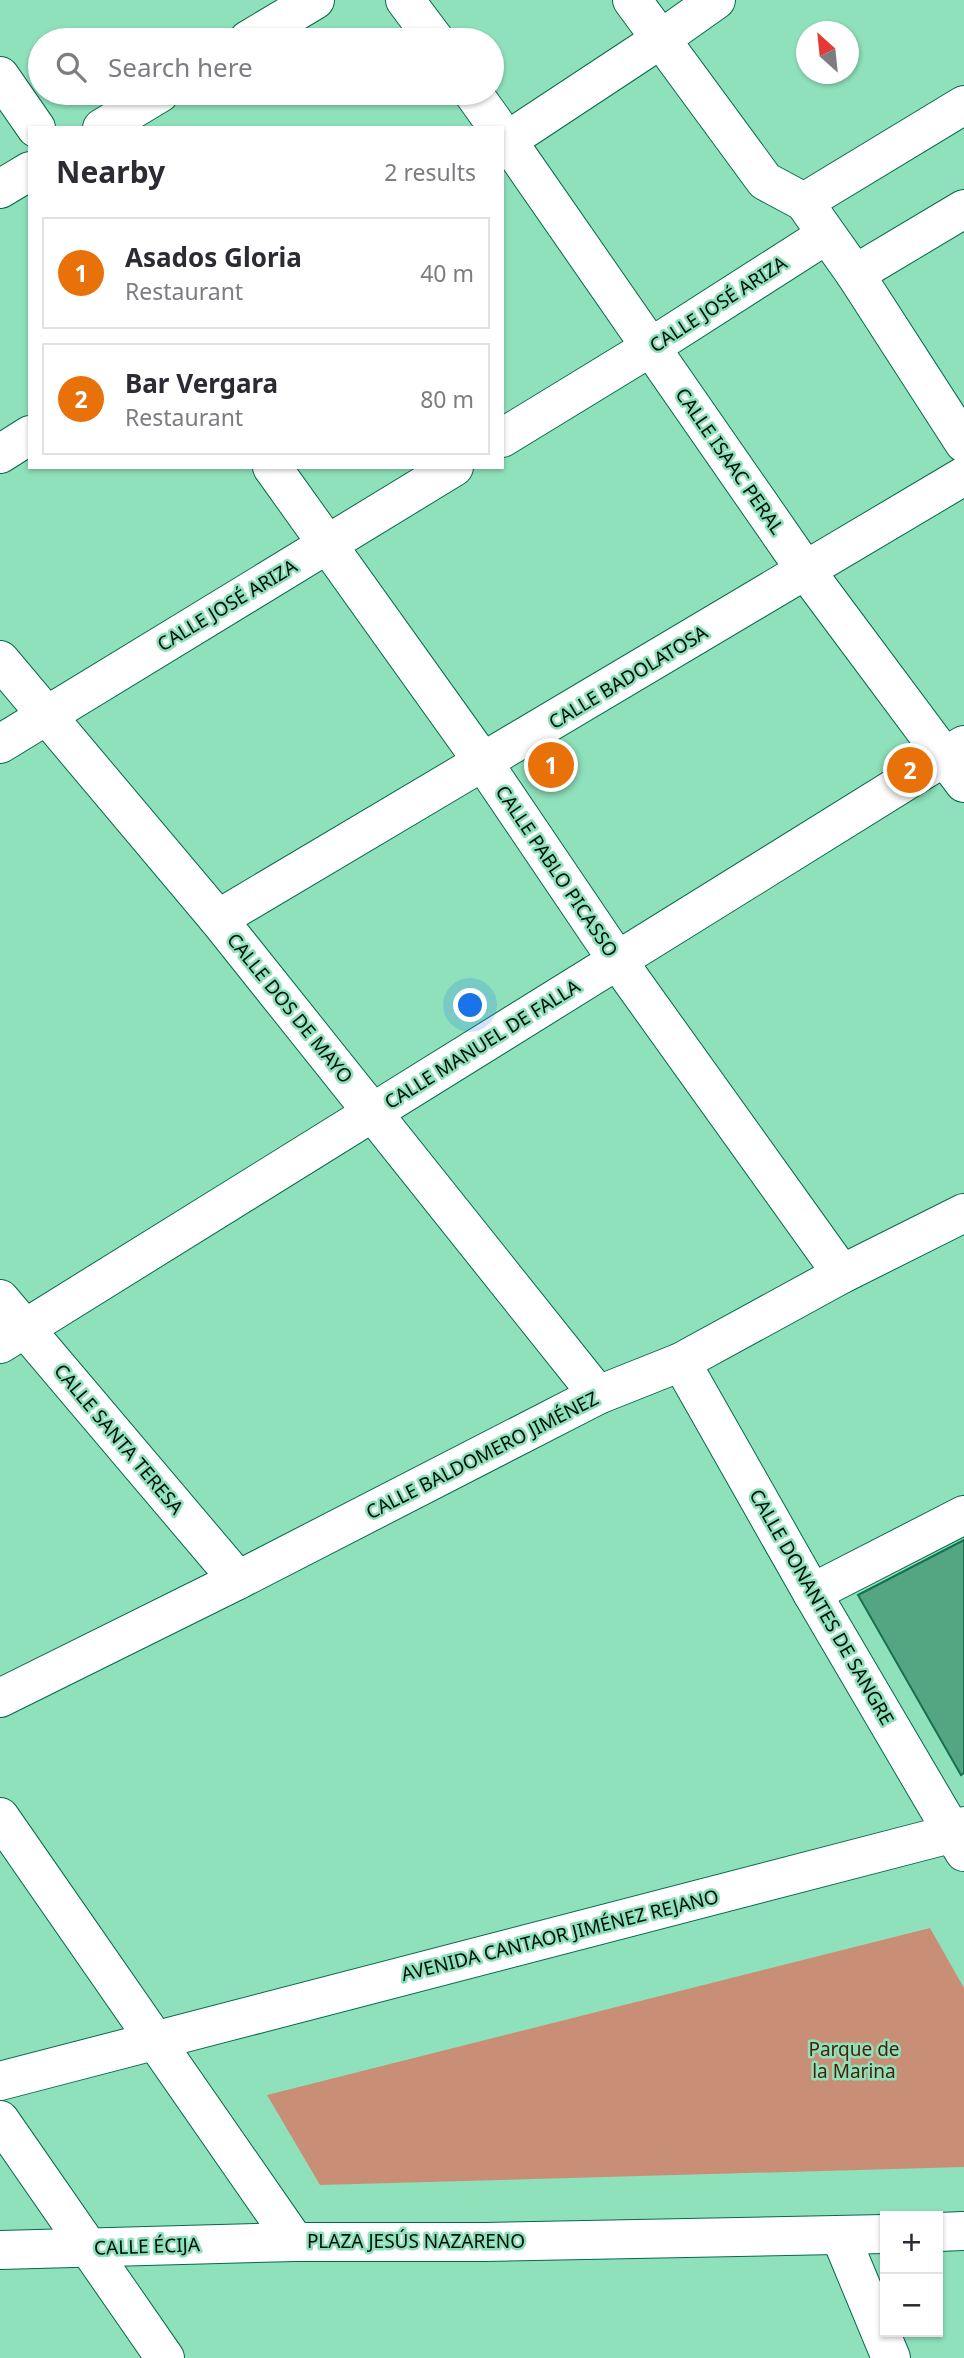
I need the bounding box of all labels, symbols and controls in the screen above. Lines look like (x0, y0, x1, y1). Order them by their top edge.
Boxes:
north arrow (796, 21, 859, 84)
search box (28, 28, 504, 105)
icon: search (52, 48, 90, 86)
text: Search here (108, 49, 253, 85)
text: Nearby (56, 151, 165, 192)
text: 2 results (384, 156, 476, 188)
text: Asados Gloria (125, 239, 302, 275)
street label: CALLE JOSÉ ARIZA (644, 249, 792, 358)
text: 1 (74, 257, 88, 289)
text: 40 m (420, 257, 474, 289)
text: Restaurant (125, 275, 243, 307)
text: Bar Vergara (125, 365, 278, 401)
text: 2 (74, 383, 88, 415)
text: 80 m (420, 383, 474, 415)
street label: CALLE ISAAC PERAL (670, 383, 790, 539)
text: Restaurant (125, 401, 243, 433)
street label: CALLE JOSÉ ARIZA (152, 552, 303, 657)
street label: CALLE BADOLATOSA (544, 619, 713, 735)
pin: 1 (528, 739, 574, 791)
pin: 2 (887, 744, 933, 796)
street label: CALLE PABLO PICASSO (490, 780, 624, 962)
street label: CALLE DOS DE MAYO (221, 927, 359, 1089)
street label: CALLE MANUEL DE FALLA (379, 973, 585, 1115)
your location (453, 988, 487, 1022)
street label: CALLE SANTA TERESA (48, 1358, 190, 1520)
street label: CALLE BALDOMERO JIMÉNEZ (361, 1385, 603, 1525)
street label: CALLE DONANTES DE SANGRE (744, 1484, 900, 1730)
street label: AVENIDA CANTAOR JIMÉNEZ REJANO (399, 1883, 721, 1987)
park label: Parque de la Marina (808, 2036, 900, 2084)
map controls (880, 2211, 943, 2337)
button: + (880, 2211, 943, 2274)
street label: PLAZA JESÚS NAZARENO (307, 2228, 525, 2254)
street label: CALLE ÉCIJA (94, 2231, 201, 2261)
button: − (880, 2274, 943, 2337)

